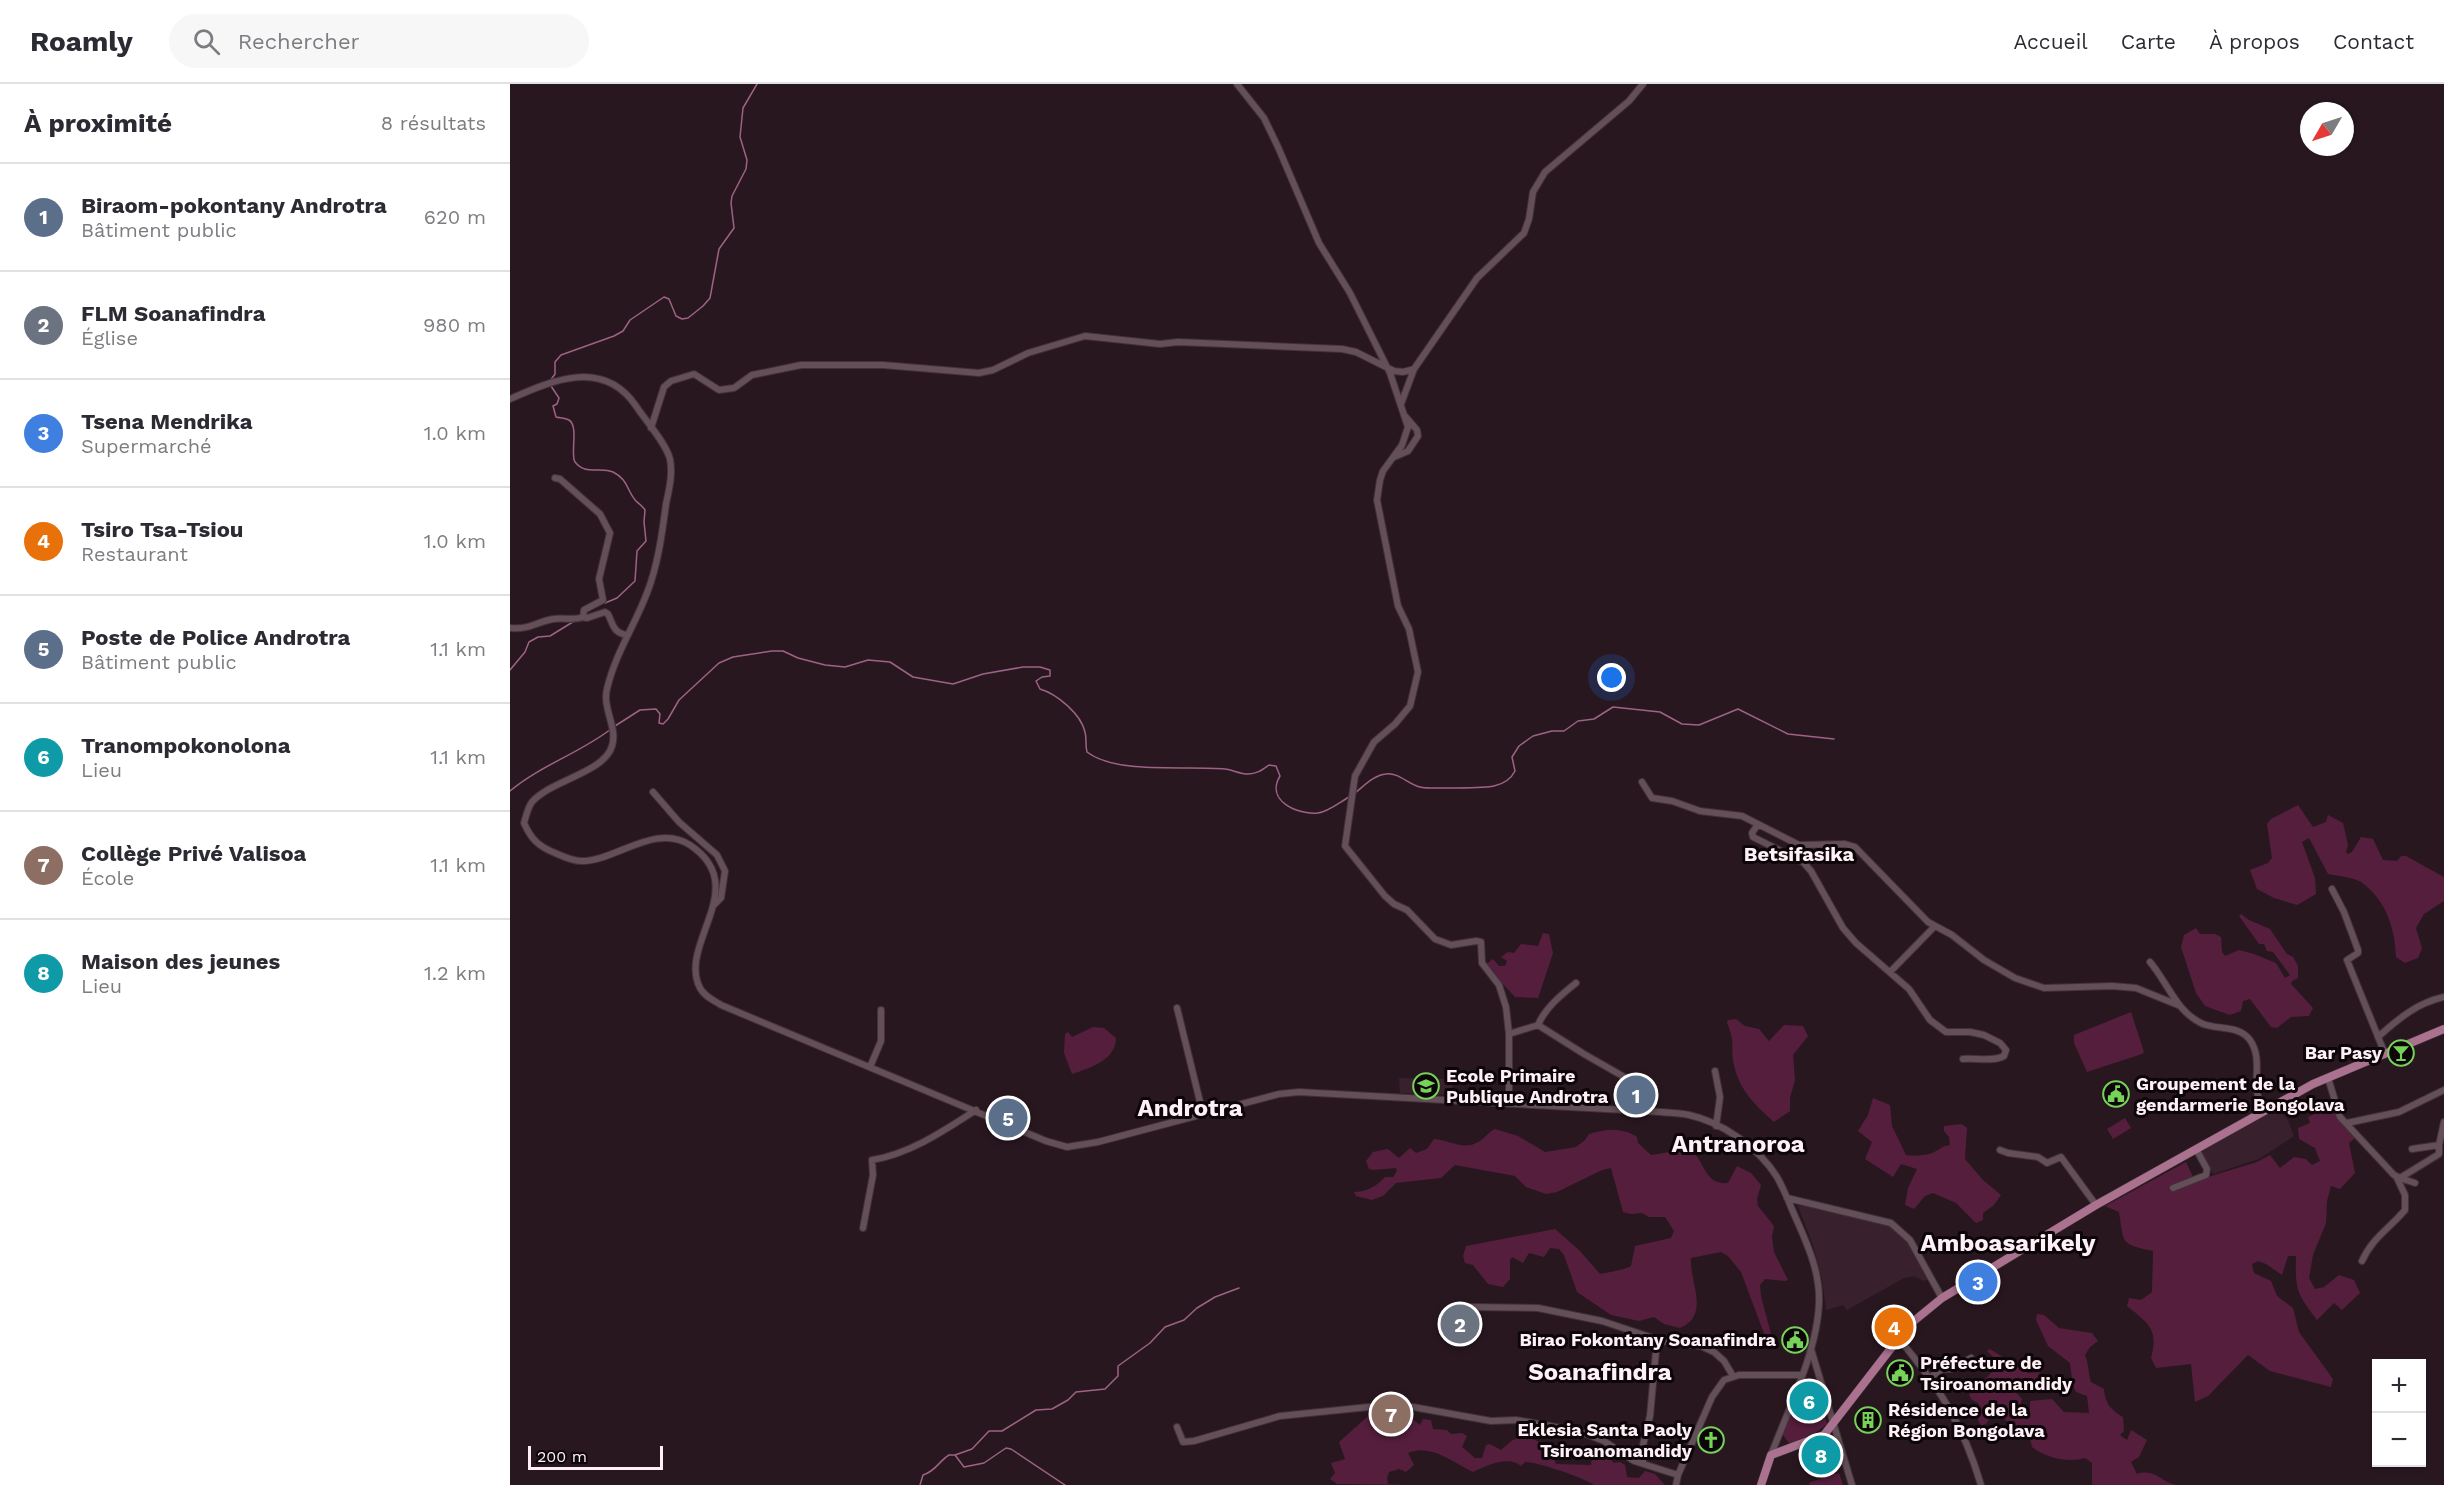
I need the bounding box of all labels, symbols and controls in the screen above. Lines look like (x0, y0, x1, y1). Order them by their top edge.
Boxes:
search box (169, 14, 589, 68)
text: Roamly (30, 25, 133, 58)
icon: search (190, 25, 223, 58)
text: Rechercher (238, 29, 360, 54)
text: Accueil (2013, 29, 2088, 54)
text: Carte (2121, 29, 2176, 54)
text: À propos (2209, 29, 2300, 54)
text: Contact (2333, 29, 2414, 54)
north arrow (2300, 102, 2354, 156)
text: À proximité (24, 108, 172, 138)
text: 8 résultats (381, 111, 486, 135)
text: Biraom-pokontany Androtra (81, 193, 387, 218)
text: 1 (39, 205, 48, 229)
text: 620 m (424, 205, 486, 229)
text: Bâtiment public (81, 218, 237, 242)
text: FLM Soanafindra (81, 301, 265, 326)
text: 2 (38, 313, 49, 337)
text: 980 m (423, 313, 486, 337)
text: Église (81, 326, 138, 350)
text: Tsena Mendrika (81, 409, 253, 434)
text: 3 (38, 421, 49, 445)
text: 1.0 km (424, 421, 486, 445)
text: Supermarché (81, 434, 212, 458)
text: Tsiro Tsa-Tsiou (81, 517, 243, 542)
text: 4 (37, 529, 50, 553)
text: 1.0 km (424, 529, 486, 553)
text: Restaurant (81, 542, 188, 566)
text: Poste de Police Androtra (81, 625, 350, 650)
text: 5 (38, 637, 49, 661)
text: 1.1 km (430, 637, 486, 661)
text: Bâtiment public (81, 650, 237, 674)
your location (1597, 663, 1626, 692)
text: Tranompokonolona (81, 733, 290, 758)
text: 6 (37, 745, 50, 769)
text: 1.1 km (430, 745, 486, 769)
text: Lieu (81, 758, 122, 782)
text: Collège Privé Valisoa (81, 841, 306, 866)
district label: Betsifasika (1744, 842, 1855, 866)
text: 7 (37, 853, 50, 877)
text: 1.1 km (430, 853, 486, 877)
text: École (81, 866, 134, 890)
text: Maison des jeunes (81, 949, 280, 974)
text: 8 (37, 961, 50, 985)
text: 1.2 km (424, 961, 486, 985)
text: Lieu (81, 974, 122, 998)
bar icon: Bar Pasy (2386, 1038, 2416, 1068)
place label: Bar Pasy (2305, 1042, 2383, 1063)
place label: Ecole Primaire Publique Androtra (1446, 1065, 1609, 1107)
school or university icon: Ecole Primaire Publique Androtra (1411, 1071, 1441, 1101)
pin: 1 (1616, 1072, 1656, 1118)
place label: Groupement de la gendarmerie Bongolava (2136, 1073, 2345, 1115)
public building icon: Groupement de la gendarmerie Bongolava (2101, 1079, 2131, 1109)
district label: Androtra (1137, 1094, 1243, 1122)
pin: 5 (988, 1096, 1028, 1140)
district label: Antranoroa (1671, 1130, 1805, 1158)
district label: Amboasarikely (1920, 1229, 2096, 1257)
pin: 3 (1958, 1260, 1998, 1304)
pin: 2 (1440, 1302, 1480, 1346)
pin: 4 (1874, 1304, 1914, 1350)
public building icon: Birao Fokontany Soanafindra (1780, 1325, 1810, 1355)
place label: Birao Fokontany Soanafindra (1519, 1329, 1777, 1350)
place label: Préfecture de Tsiroanomandidy (1920, 1352, 2073, 1394)
district label: Soanafindra (1528, 1358, 1672, 1386)
public building icon: Préfecture de Tsiroanomandidy (1885, 1358, 1915, 1388)
map controls (2372, 1359, 2426, 1467)
button: + (2372, 1359, 2426, 1413)
pin: 6 (1790, 1378, 1828, 1424)
pin: 7 (1372, 1392, 1410, 1436)
place label: Résidence de la Région Bongolava (1888, 1399, 2045, 1441)
building icon: Résidence de la Région Bongolava (1853, 1405, 1883, 1435)
button: − (2372, 1413, 2426, 1467)
place label: Eklesia Santa Paoly Tsiroanomandidy (1518, 1419, 1693, 1461)
church icon: Eklesia Santa Paoly Tsiroanomandidy (1696, 1425, 1726, 1455)
pin: 8 (1802, 1432, 1840, 1478)
scale bar (528, 1443, 663, 1470)
text: 200 m (537, 1447, 587, 1466)

